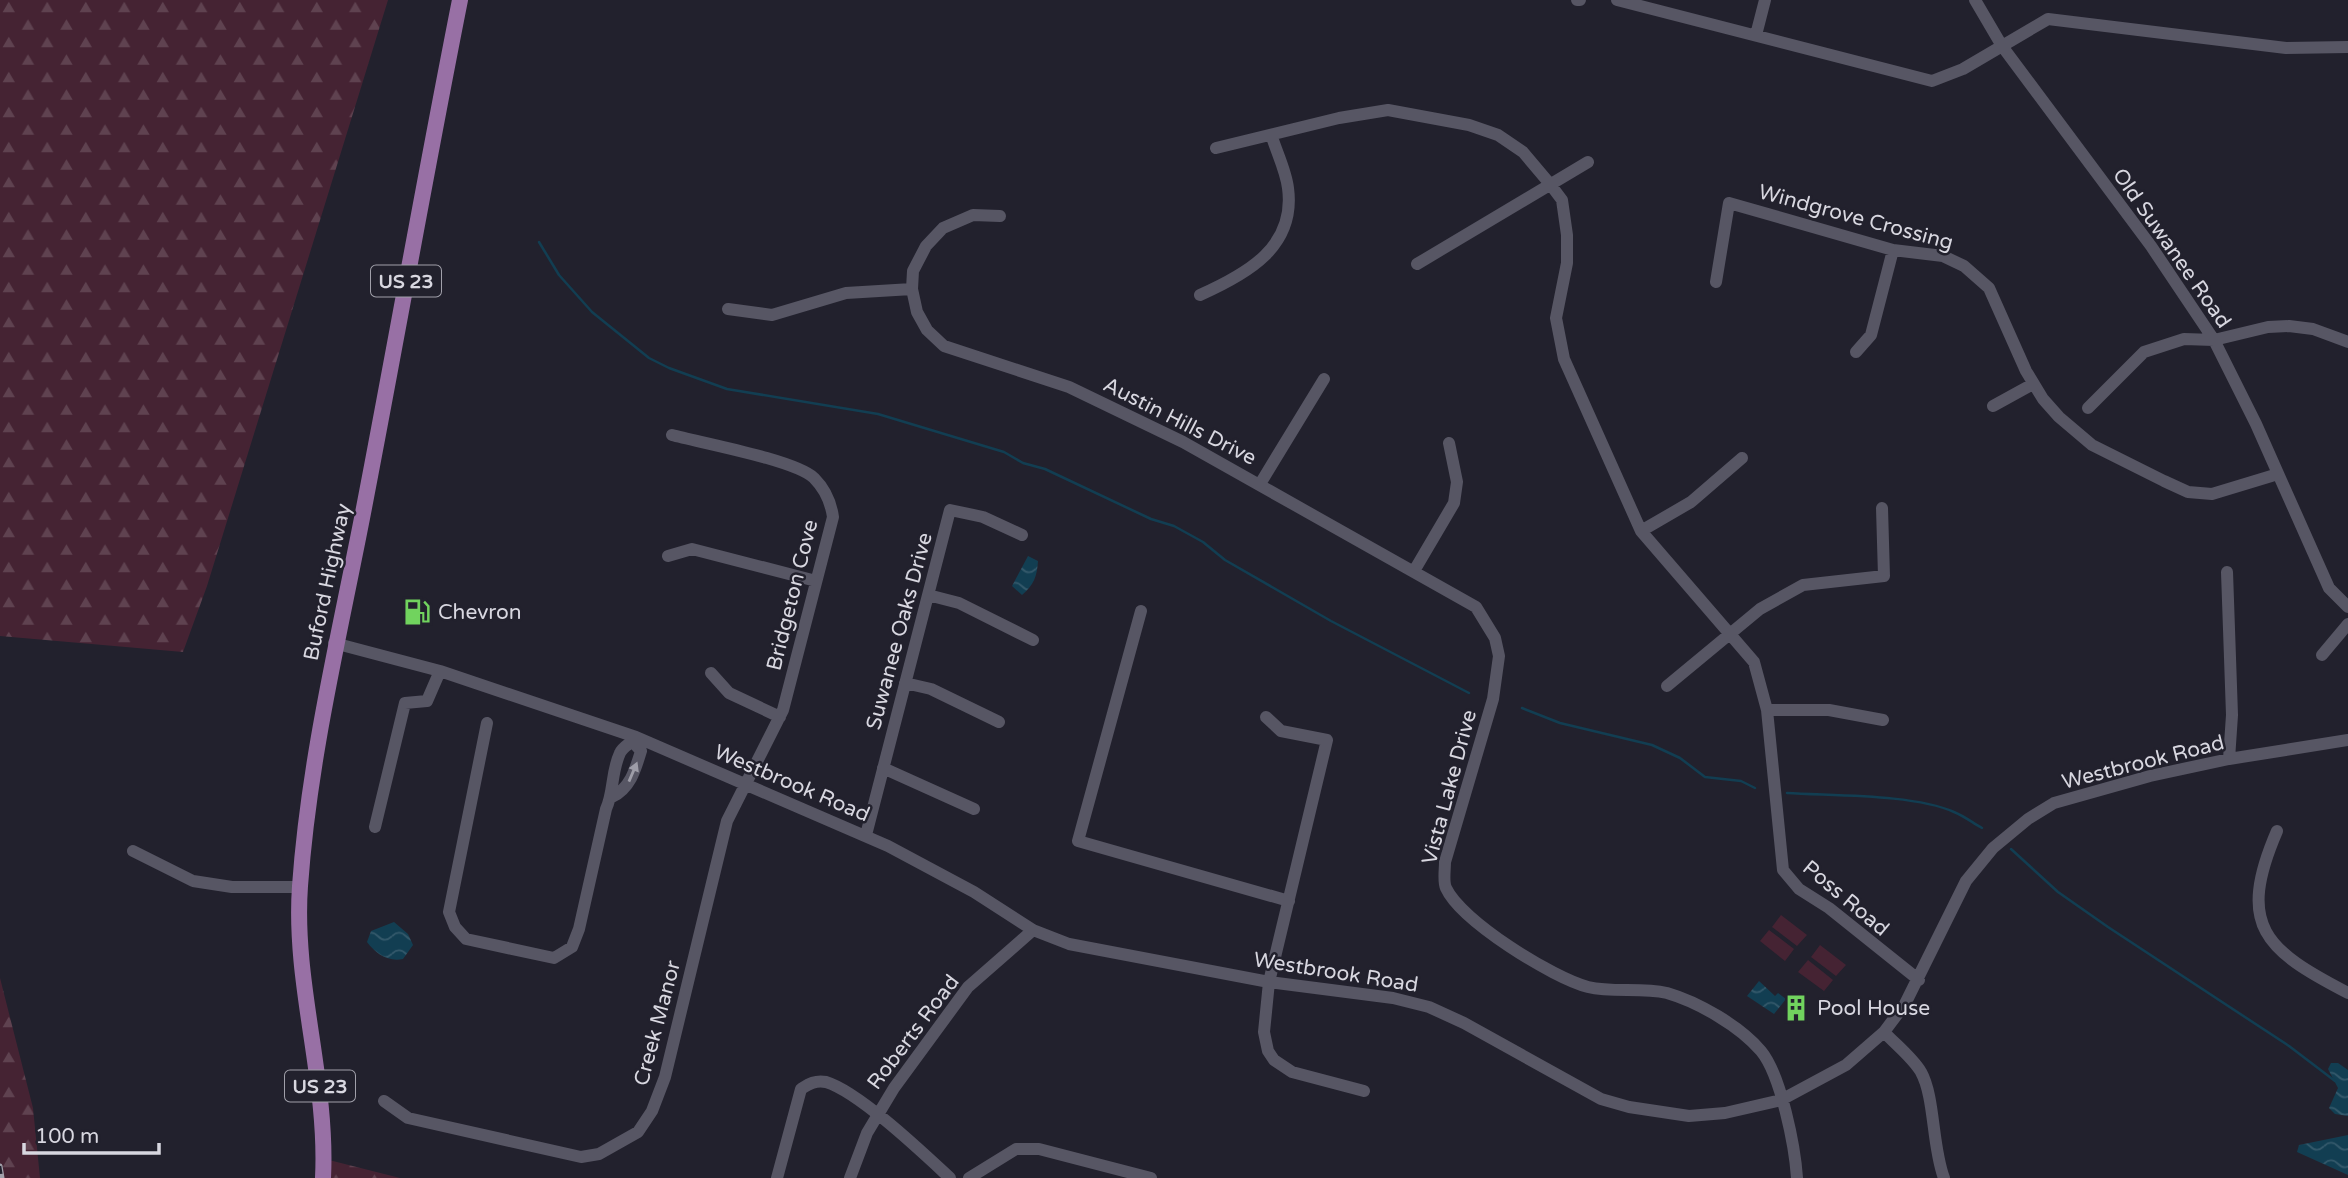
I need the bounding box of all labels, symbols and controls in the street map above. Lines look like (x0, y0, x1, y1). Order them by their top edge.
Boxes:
street label: Old Suwanee Road (2107, 164, 2236, 333)
street label: Windgrove Crossing (1756, 179, 1956, 256)
road number: US 23 (371, 266, 441, 296)
street label: Austin Hills Drive (1099, 372, 1260, 471)
street label: Buford Highway (299, 501, 356, 663)
street label: Bridgeton Cove (762, 517, 823, 673)
street label: Suwanee Oaks Drive (861, 530, 938, 732)
fuel station icon: Chevron (402, 597, 432, 627)
place label: Chevron (438, 600, 522, 625)
street label: Vista Lake Drive (1417, 707, 1482, 867)
street label: Westbrook Road (2059, 730, 2227, 795)
street label: Westbrook Road (710, 739, 873, 827)
one-way arrow (628, 761, 639, 782)
street label: Poss Road (1797, 855, 1894, 942)
street label: Westbrook Road (1252, 947, 1420, 998)
street label: Creek Manor (629, 958, 686, 1088)
street label: Roberts Road (862, 970, 965, 1095)
building icon: Pool House (1781, 993, 1811, 1023)
place label: Pool House (1817, 996, 1930, 1021)
road number: US 23 (285, 1070, 355, 1102)
scale bar (24, 1112, 159, 1156)
text: 100 m (35, 1124, 99, 1149)

